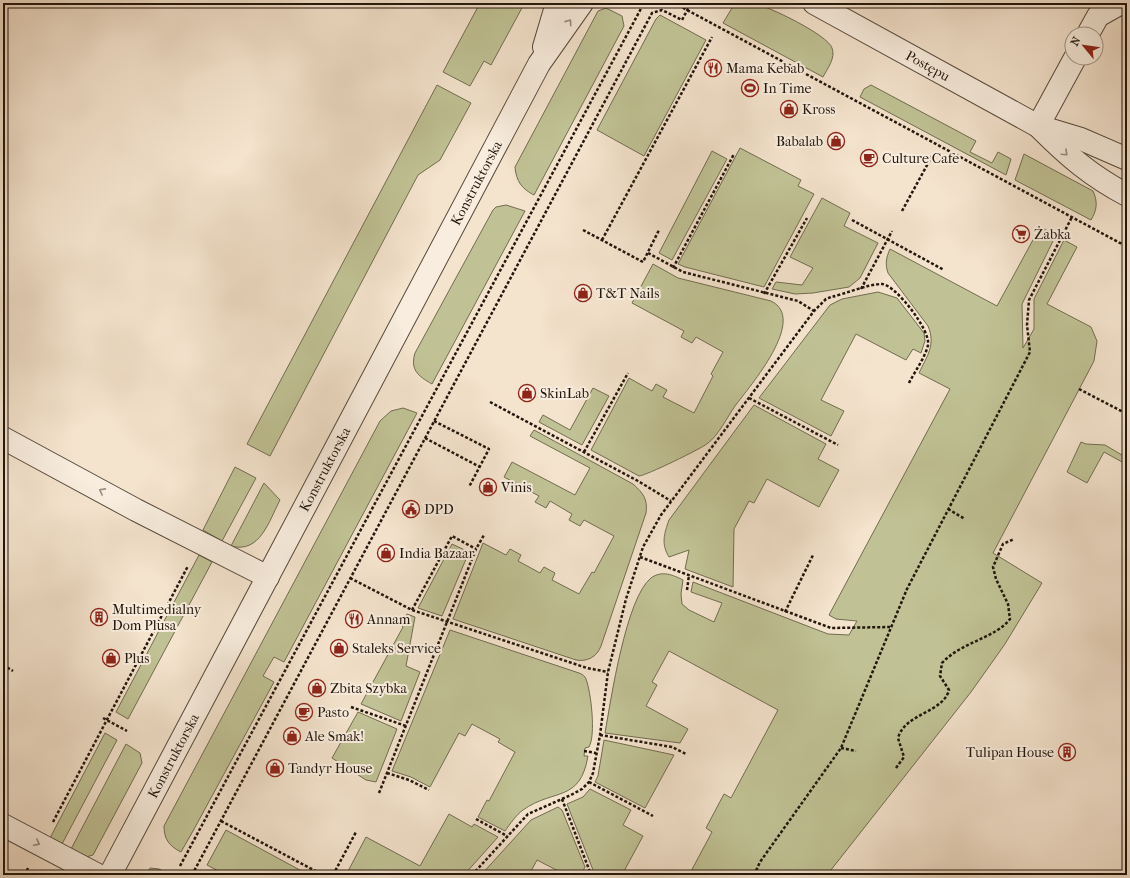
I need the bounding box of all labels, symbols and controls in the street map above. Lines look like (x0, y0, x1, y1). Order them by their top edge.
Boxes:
one-way arrow (564, 19, 572, 26)
north arrow (1064, 26, 1104, 66)
text: N (1068, 34, 1084, 48)
street label: Postępu (903, 47, 953, 85)
restaurant icon: Mama Kebab (703, 58, 723, 78)
place label: Mama Kebab (726, 60, 804, 77)
sports icon: In Time (740, 78, 760, 98)
place label: In Time (763, 80, 811, 97)
shop icon: Kross (779, 99, 799, 119)
place label: Kross (802, 101, 835, 118)
shop icon: Babalab (826, 131, 846, 151)
place label: Babalab (776, 133, 823, 150)
street label: Konstruktorska (447, 137, 506, 228)
cafe icon: Culture Cafe (859, 148, 879, 168)
one-way arrow (1060, 149, 1068, 156)
place label: Culture Cafe (882, 150, 959, 167)
supermarket icon: Żabka (1011, 224, 1031, 244)
place label: Żabka (1034, 226, 1071, 243)
shop icon: T&T Nails (573, 283, 593, 303)
place label: T&T Nails (596, 285, 659, 302)
shop icon: SkinLab (517, 383, 537, 403)
place label: SkinLab (540, 385, 589, 402)
street label: Konstruktorska (295, 424, 354, 514)
shop icon: Vinis (478, 477, 498, 497)
place label: Vinis (500, 479, 532, 496)
one-way arrow (99, 488, 106, 496)
public building icon: DPD (401, 499, 421, 519)
place label: DPD (424, 501, 454, 518)
shop icon: India Bazaar (376, 543, 396, 563)
place label: India Bazaar (399, 545, 474, 562)
place label: Multimedialny Dom Plusa (112, 601, 202, 634)
building icon: Multimedialny Dom Plusa (89, 607, 109, 627)
restaurant icon: Annam (344, 609, 364, 629)
place label: Annam (366, 611, 411, 628)
shop icon: Staleks Service (329, 638, 349, 658)
place label: Staleks Service (352, 640, 441, 657)
shop icon: Plus (101, 648, 121, 668)
place label: Plus (124, 650, 149, 667)
shop icon: Zbita Szybka (307, 678, 327, 698)
place label: Zbita Szybka (330, 680, 408, 697)
cafe icon: Pasto (294, 702, 314, 722)
place label: Pasto (317, 704, 349, 721)
street label: Konstruktorska (144, 710, 203, 801)
shop icon: Ale Smak! (282, 726, 302, 746)
place label: Ale Smak! (304, 728, 364, 745)
building icon: Tulipan House (1057, 742, 1077, 762)
place label: Tulipan House (966, 744, 1054, 761)
shop icon: Tandyr House (265, 758, 285, 778)
place label: Tandyr House (288, 760, 373, 777)
one-way arrow (33, 838, 41, 846)

